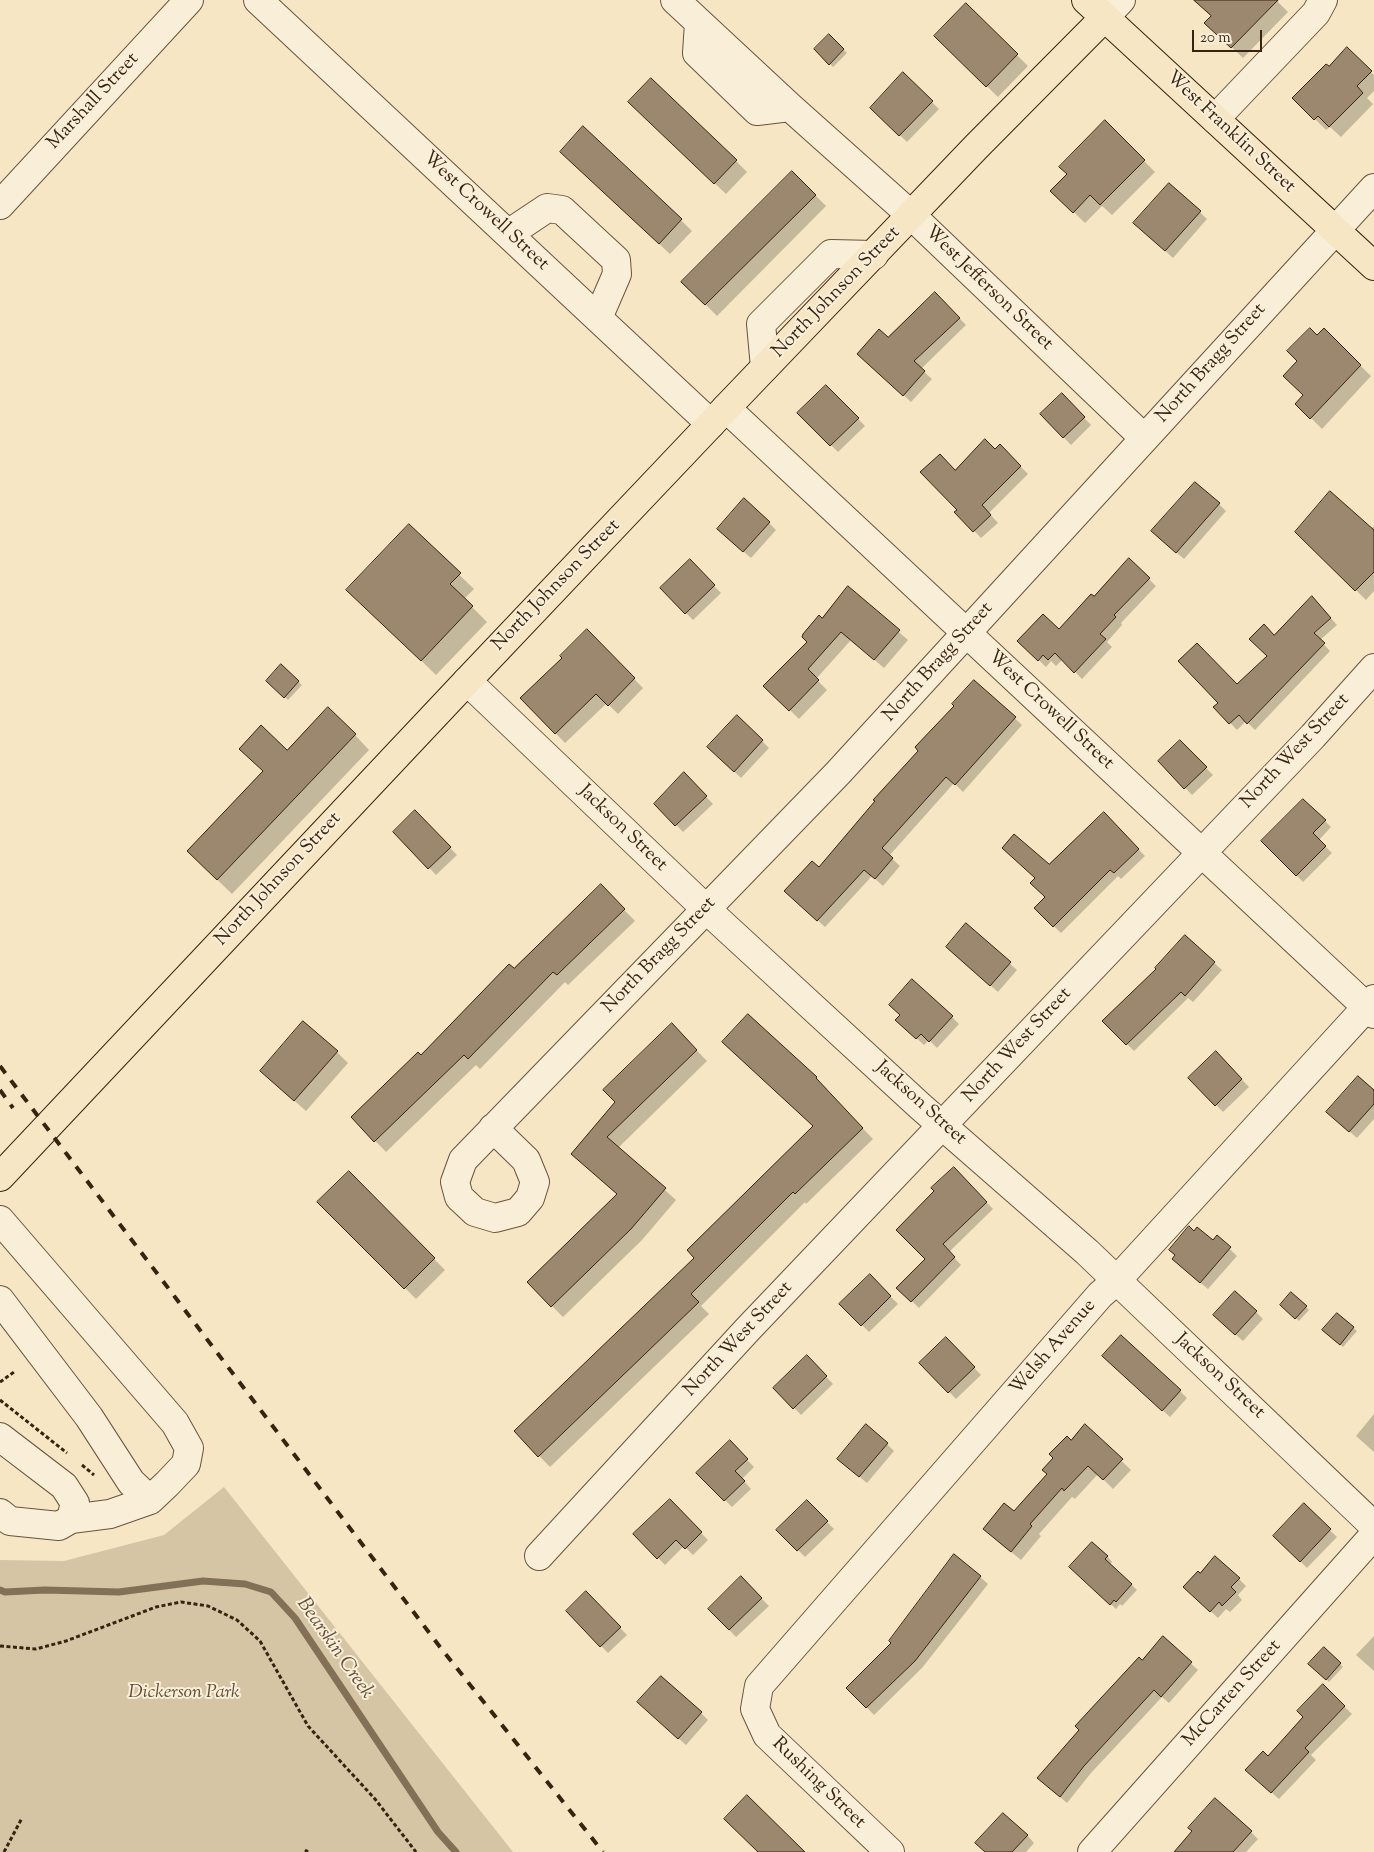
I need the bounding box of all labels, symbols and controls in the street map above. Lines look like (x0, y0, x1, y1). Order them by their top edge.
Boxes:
scale bar (1194, 20, 1264, 52)
text: 20 m (1200, 28, 1231, 49)
street label: Marshall Street (43, 49, 145, 155)
street label: West Franklin Street (1160, 67, 1300, 199)
street label: West Crowell Street (417, 148, 553, 276)
street label: North Johnson Street (768, 222, 906, 364)
street label: West Jefferson Street (919, 222, 1057, 356)
street label: North Bragg Street (1152, 299, 1272, 429)
street label: North Johnson Street (488, 515, 626, 657)
street label: North Bragg Street (879, 598, 999, 728)
street label: West Crowell Street (982, 647, 1118, 775)
street label: North West Street (1237, 690, 1355, 814)
street label: Jackson Street (573, 781, 671, 877)
street label: North Johnson Street (211, 808, 347, 952)
street label: North Bragg Street (599, 893, 721, 1019)
street label: North West Street (959, 984, 1077, 1108)
street label: Jackson Street (870, 1057, 970, 1151)
street label: North West Street (680, 1278, 798, 1402)
street label: Welsh Avenue (1006, 1295, 1102, 1401)
street label: Jackson Street (1169, 1329, 1269, 1425)
water label: Bearskin Creek (290, 1594, 378, 1704)
street label: McCarten Street (1179, 1636, 1287, 1752)
park label: Dickerson Park (128, 1683, 240, 1705)
street label: Rushing Street (766, 1734, 870, 1834)

